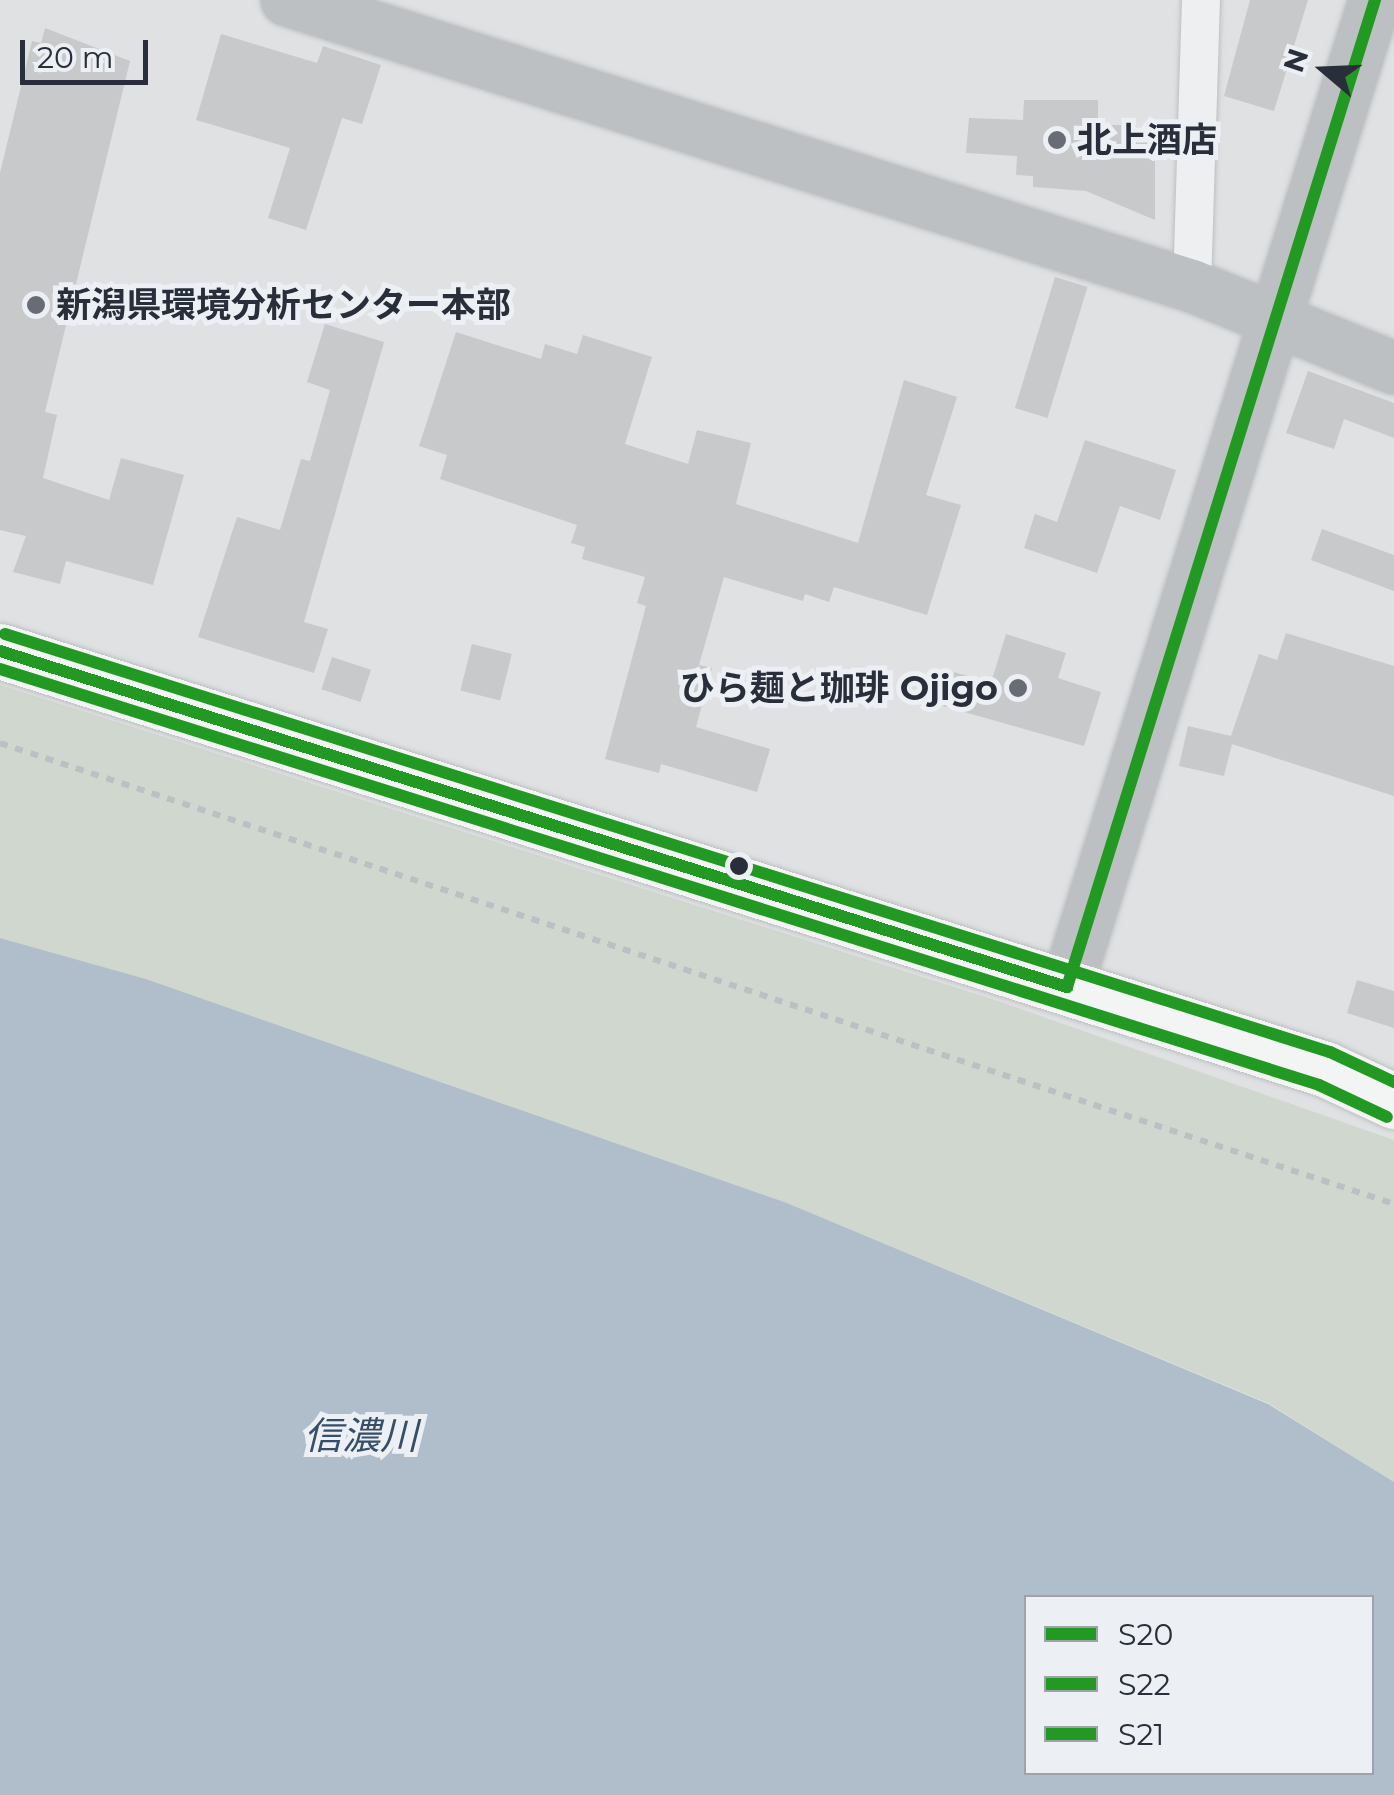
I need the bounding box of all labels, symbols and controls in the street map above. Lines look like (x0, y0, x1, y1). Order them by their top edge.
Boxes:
scale bar (25, 20, 152, 82)
north arrow (1274, 20, 1374, 120)
text: 20 m (37, 39, 114, 76)
text: N (1276, 44, 1315, 76)
place label: 北上酒店 (1077, 119, 1217, 161)
marker: 北上酒店 (1046, 129, 1068, 151)
place label: 新潟県環境分析センター本部 (56, 284, 511, 326)
marker: 新潟県環境分析センター本部 (25, 294, 47, 316)
place label: ひら麺と珈琲 Ojigo (680, 667, 998, 709)
marker: ひら麺と珈琲 Ojigo (1007, 677, 1029, 699)
unlabelled marker (729, 856, 749, 876)
water label: 信濃川 (304, 1413, 418, 1459)
legend (1024, 1595, 1374, 1775)
text: S20 (1118, 1616, 1173, 1653)
text: S22 (1118, 1666, 1171, 1703)
text: S21 (1118, 1716, 1164, 1753)

